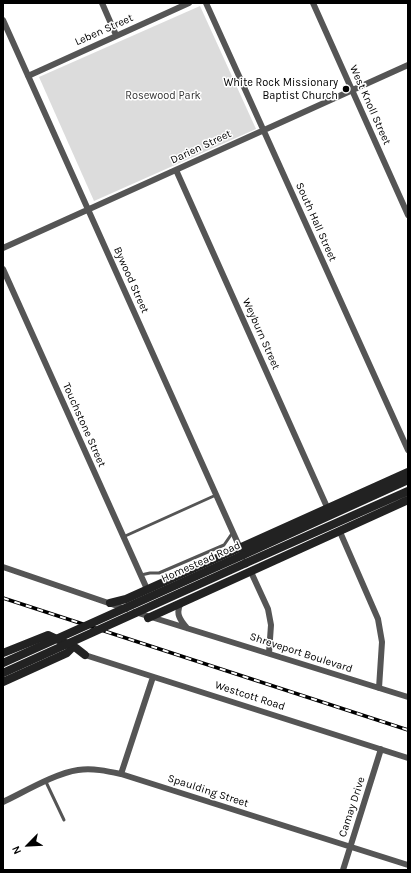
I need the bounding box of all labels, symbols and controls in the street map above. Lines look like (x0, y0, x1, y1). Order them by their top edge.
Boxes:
street label: Leben Street (73, 11, 135, 49)
street label: West Knoll Street (346, 63, 394, 147)
place label: White Rock Missionary Baptist Church (223, 76, 338, 102)
marker: White Rock Missionary Baptist Church (341, 84, 351, 94)
park label: Rosewood Park (125, 89, 201, 103)
street label: Darien Street (168, 127, 234, 167)
street label: South Hall Street (293, 180, 339, 264)
street label: Bywood Street (110, 245, 152, 315)
street label: Weyburn Street (239, 296, 283, 372)
street label: Touchstone Street (60, 381, 108, 469)
street label: Homestead Road (159, 539, 243, 585)
street label: Shreveport Boulevard (248, 630, 354, 676)
street label: Westcott Road (213, 678, 287, 714)
street label: Spaulding Street (166, 772, 250, 810)
street label: Camay Drive (336, 775, 368, 839)
north arrow (8, 825, 48, 865)
text: N (9, 844, 24, 856)

